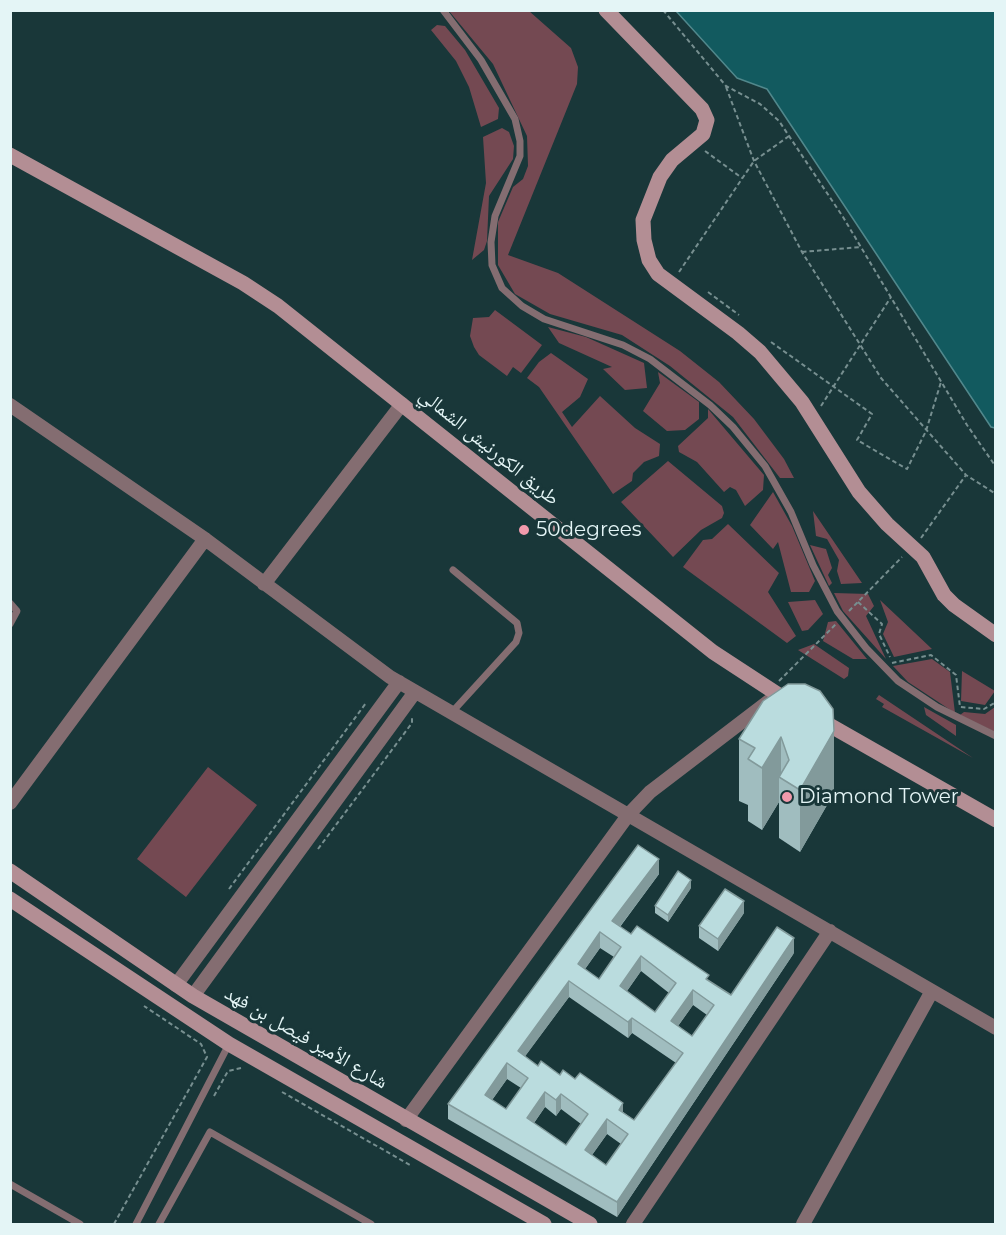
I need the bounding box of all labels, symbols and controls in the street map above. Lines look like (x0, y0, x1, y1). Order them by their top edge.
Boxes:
street label: طريق الكورنيش الشمالي (414, 383, 564, 511)
place label: 50degrees (536, 518, 642, 542)
marker: 50degrees (517, 523, 531, 537)
place label: Diamond Tower (799, 785, 959, 809)
marker: Diamond Tower (780, 790, 794, 804)
street label: شارع الأمير فيصل بن فهد (220, 982, 392, 1094)

